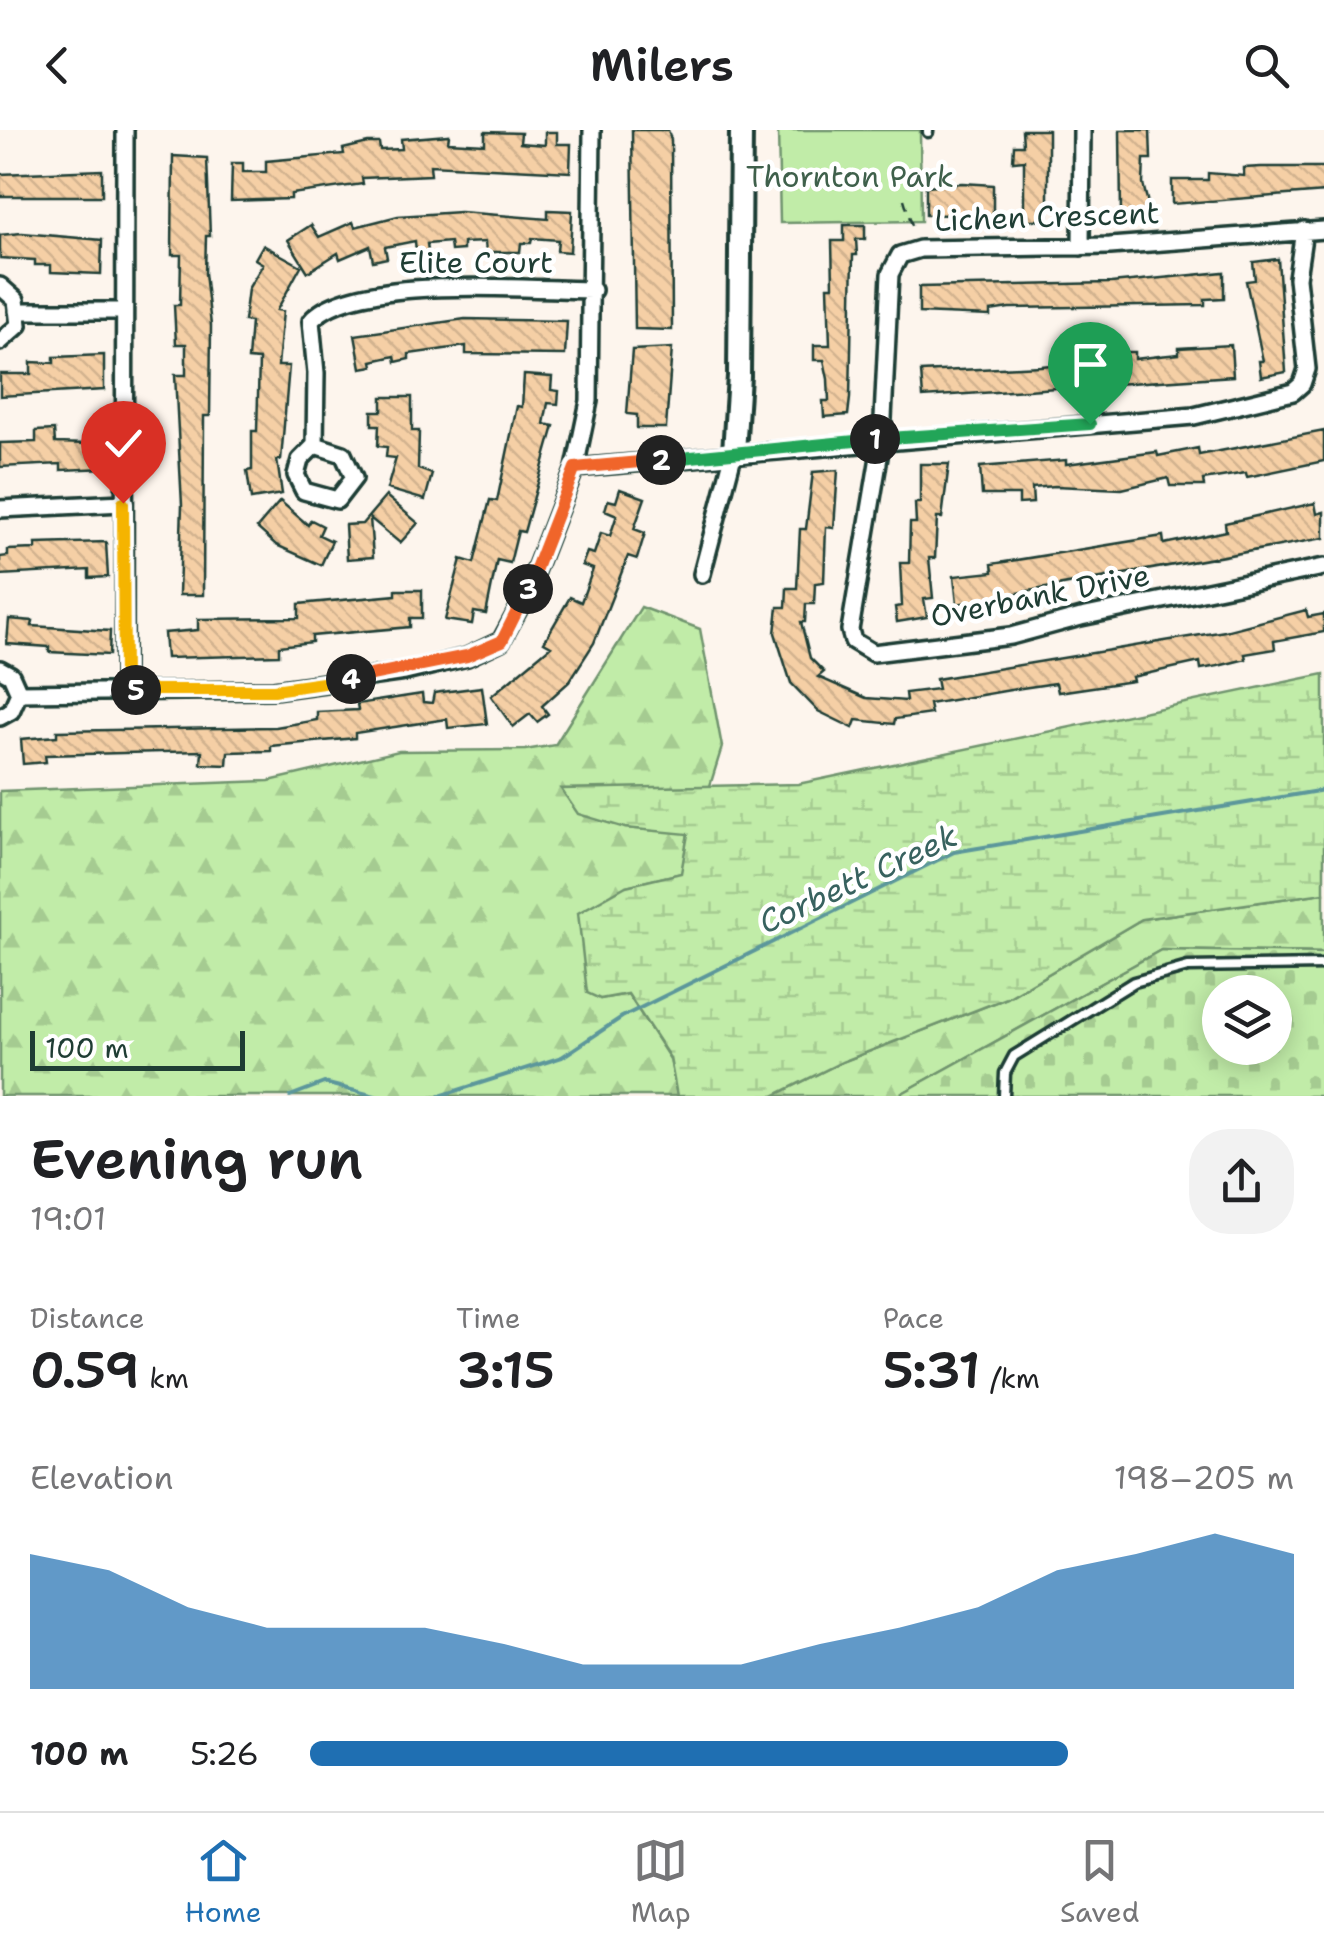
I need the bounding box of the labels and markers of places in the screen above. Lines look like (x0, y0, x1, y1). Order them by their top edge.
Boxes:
pin (1048, 322, 1133, 425)
pin (81, 401, 166, 504)
pin: 1 (850, 414, 900, 464)
pin: 2 (636, 435, 686, 485)
pin: 3 (503, 564, 553, 614)
pin: 4 (326, 654, 376, 704)
pin: 5 (111, 665, 161, 715)

